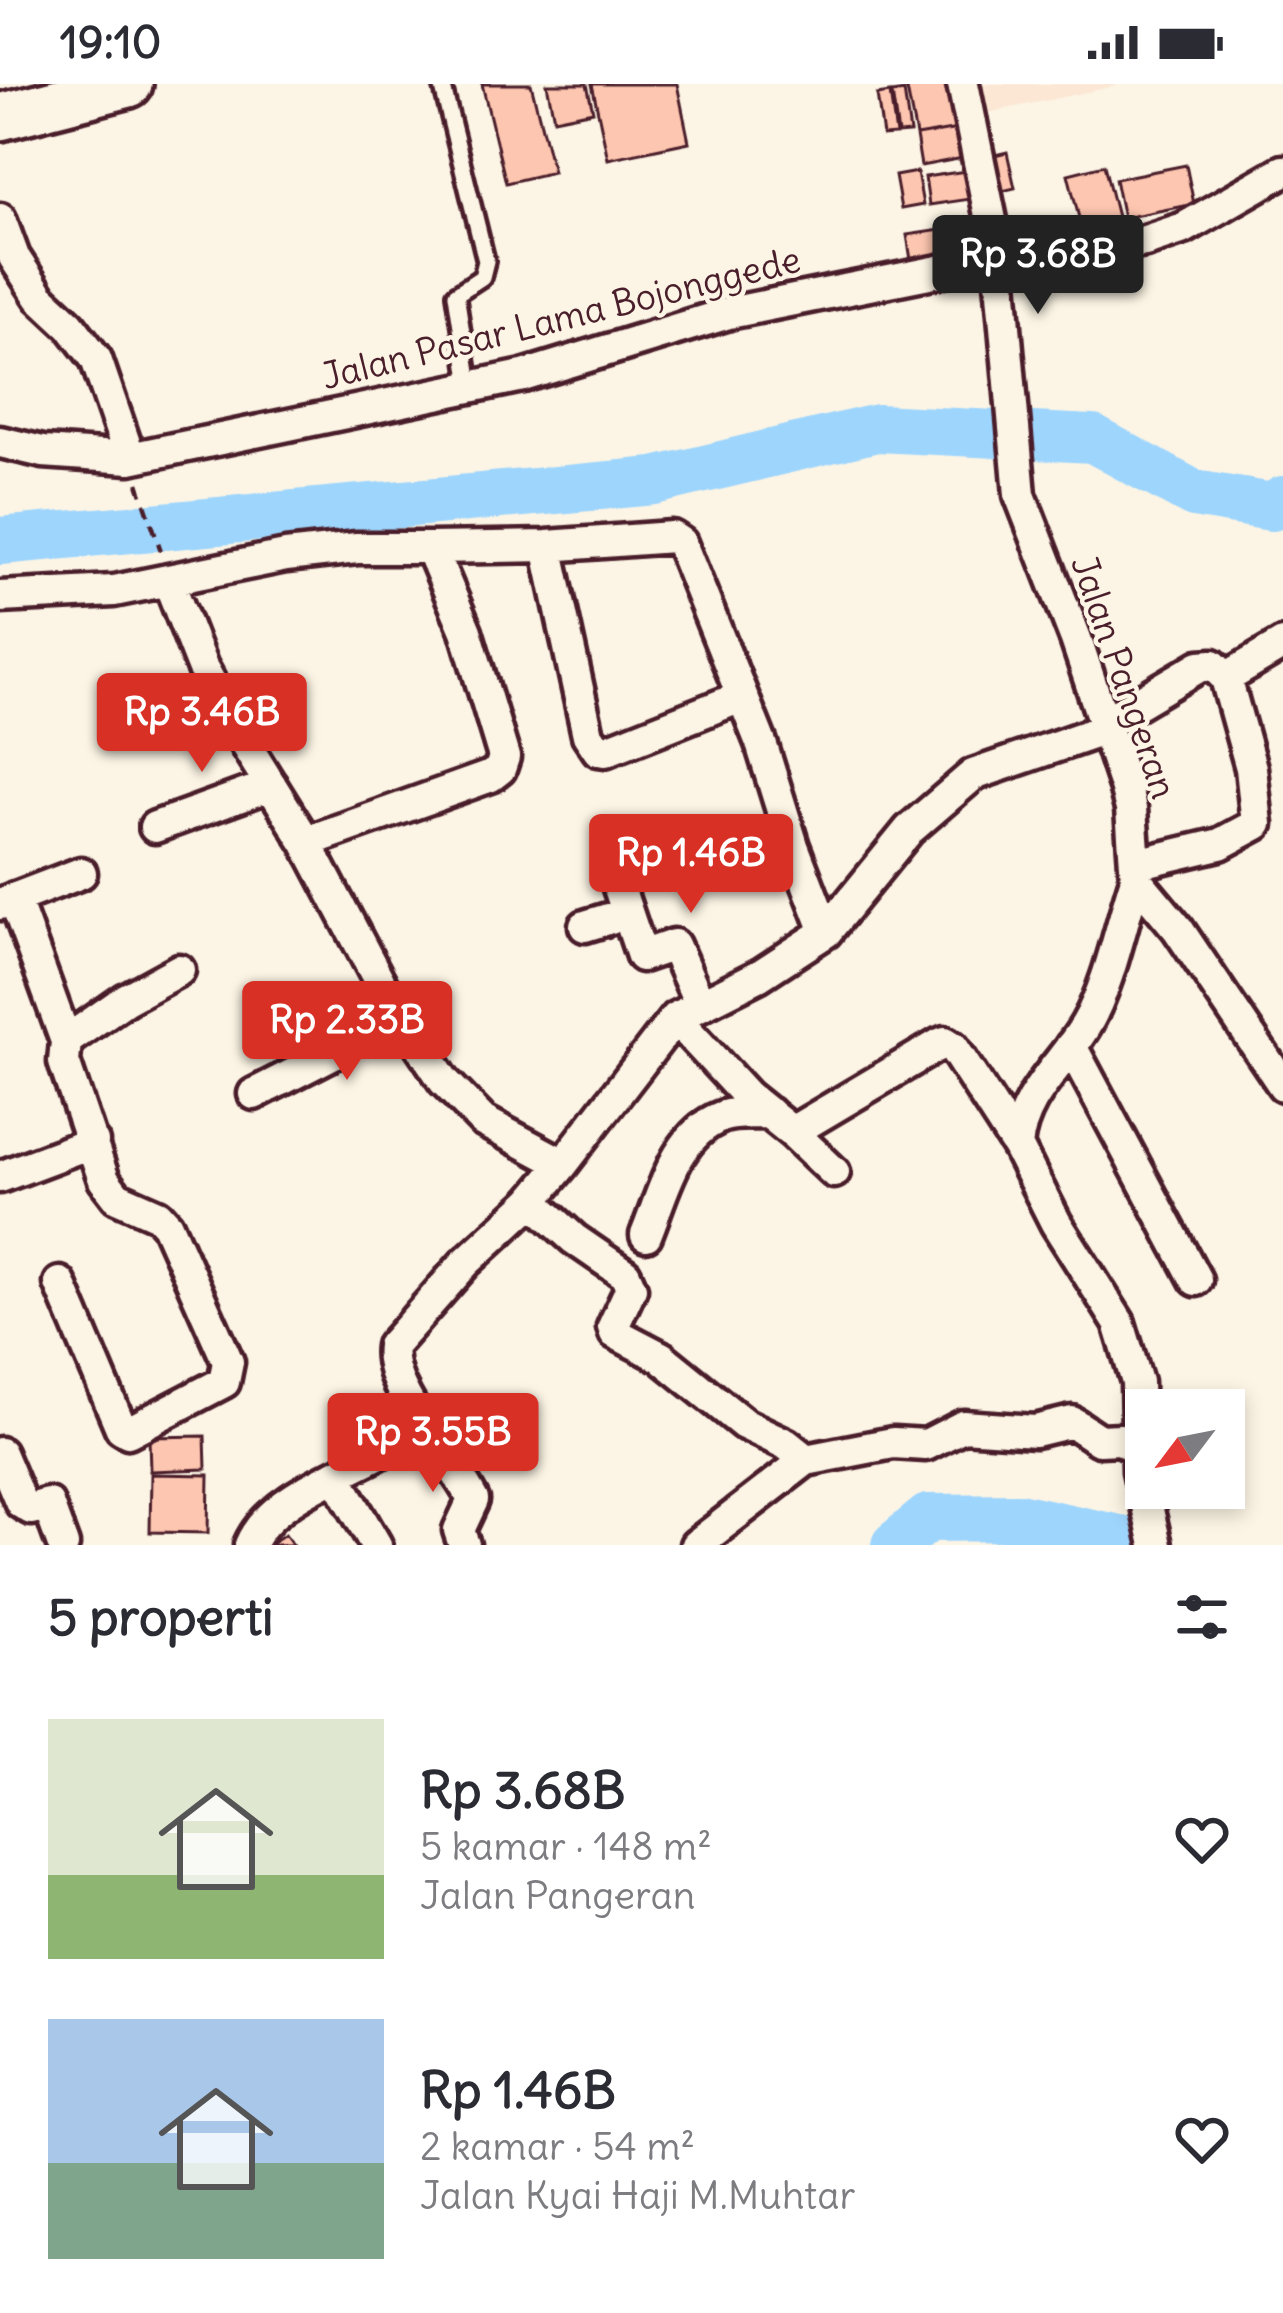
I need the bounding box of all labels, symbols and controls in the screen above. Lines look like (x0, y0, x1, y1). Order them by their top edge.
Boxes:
text: 19:10 (60, 14, 161, 70)
pin: Rp 3.68B (914, 215, 1162, 317)
text: Rp 3.68B (959, 229, 1117, 278)
street label: Jalan Pasar Lama Bojonggede (317, 237, 805, 399)
street label: Jalan Pangeran (1061, 550, 1187, 804)
pin: Rp 3.46B (78, 673, 326, 775)
text: Rp 3.46B (124, 687, 280, 736)
pin: Rp 1.46B (567, 814, 815, 916)
text: Rp 1.46B (616, 828, 766, 877)
pin: Rp 2.33B (223, 981, 471, 1083)
text: Rp 2.33B (269, 995, 425, 1044)
north arrow (1125, 1389, 1245, 1509)
map controls (1125, 1389, 1245, 1509)
pin: Rp 3.55B (309, 1393, 557, 1495)
text: Rp 3.55B (355, 1407, 511, 1456)
icon: filters (1169, 1584, 1235, 1650)
text: 5 properti (48, 1585, 274, 1649)
text: Rp 3.68B (420, 1758, 625, 1822)
icon: home (144, 1767, 288, 1911)
icon: heart (1169, 1806, 1235, 1872)
text: 5 kamar · 148 m² (420, 1822, 712, 1871)
text: Jalan Pangeran (420, 1871, 695, 1920)
text: Rp 1.46B (420, 2058, 616, 2122)
icon: home (144, 2067, 288, 2211)
icon: heart (1169, 2106, 1235, 2172)
text: 2 kamar · 54 m² (420, 2122, 695, 2171)
text: Jalan Kyai Haji M.Muhtar (420, 2171, 855, 2220)

